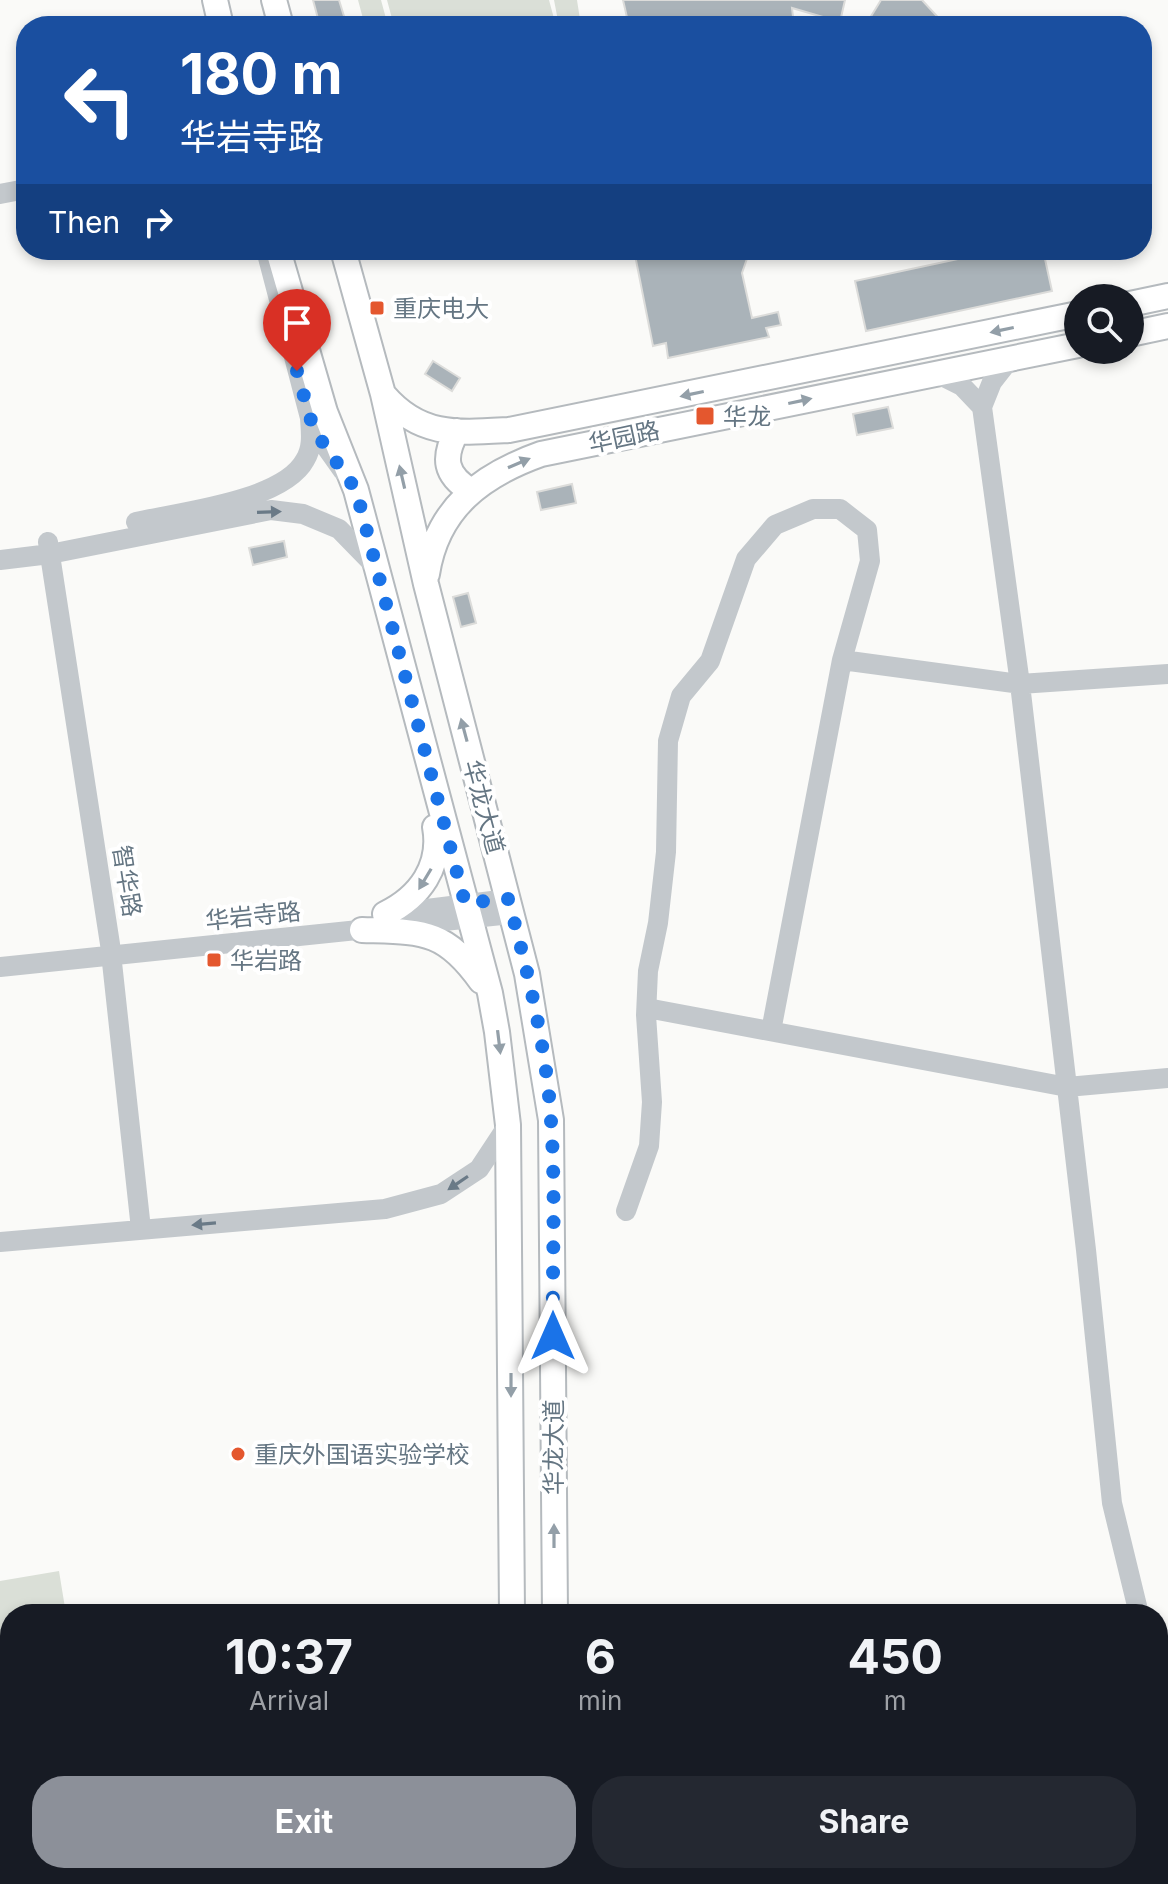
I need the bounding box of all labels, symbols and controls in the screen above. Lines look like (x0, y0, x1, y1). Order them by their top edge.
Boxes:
text: 180 m (180, 40, 343, 108)
icon: left (48, 48, 152, 152)
text: 华岩寺路 (180, 115, 324, 159)
icon: right (136, 200, 180, 244)
text: Then (48, 204, 120, 240)
map controls (1064, 284, 1144, 364)
button: search (1064, 284, 1144, 364)
pin (263, 289, 331, 371)
place label: 重庆电大 (393, 294, 489, 323)
marker: 重庆电大 (368, 299, 386, 317)
icon: arrive (275, 301, 319, 345)
one-way arrow (989, 324, 1014, 337)
one-way arrow (679, 388, 704, 400)
one-way arrow (787, 394, 812, 407)
place label: 华龙 (723, 402, 771, 431)
marker: 华龙 (694, 405, 716, 427)
street label: 华园路 (586, 415, 662, 459)
one-way arrow (507, 456, 530, 469)
one-way arrow (395, 465, 408, 490)
one-way arrow (257, 505, 282, 518)
one-way arrow (457, 717, 469, 742)
street label: 华龙大道 (458, 757, 510, 857)
street label: 智华路 (107, 843, 147, 919)
one-way arrow (418, 868, 432, 890)
street label: 华岩寺路 (204, 897, 302, 935)
place label: 华岩路 (230, 946, 302, 975)
marker: 华岩路 (205, 951, 223, 969)
one-way arrow (492, 1030, 505, 1055)
one-way arrow (447, 1175, 469, 1189)
one-way arrow (191, 1218, 216, 1231)
position arrow (511, 1294, 595, 1378)
one-way arrow (504, 1373, 517, 1398)
street label: 华龙大道 (539, 1399, 568, 1495)
place label: 重庆外国语实验学校 (254, 1440, 470, 1469)
marker: 重庆外国语实验学校 (229, 1445, 247, 1463)
one-way arrow (548, 1523, 560, 1548)
text: 10:37 (225, 1627, 353, 1686)
text: 6 (585, 1627, 616, 1686)
text: 450 (847, 1627, 943, 1686)
text: Arrival (249, 1685, 329, 1716)
text: min (578, 1685, 622, 1716)
text: m (884, 1685, 907, 1716)
button: Exit (32, 1776, 576, 1868)
button: Share (592, 1776, 1136, 1868)

